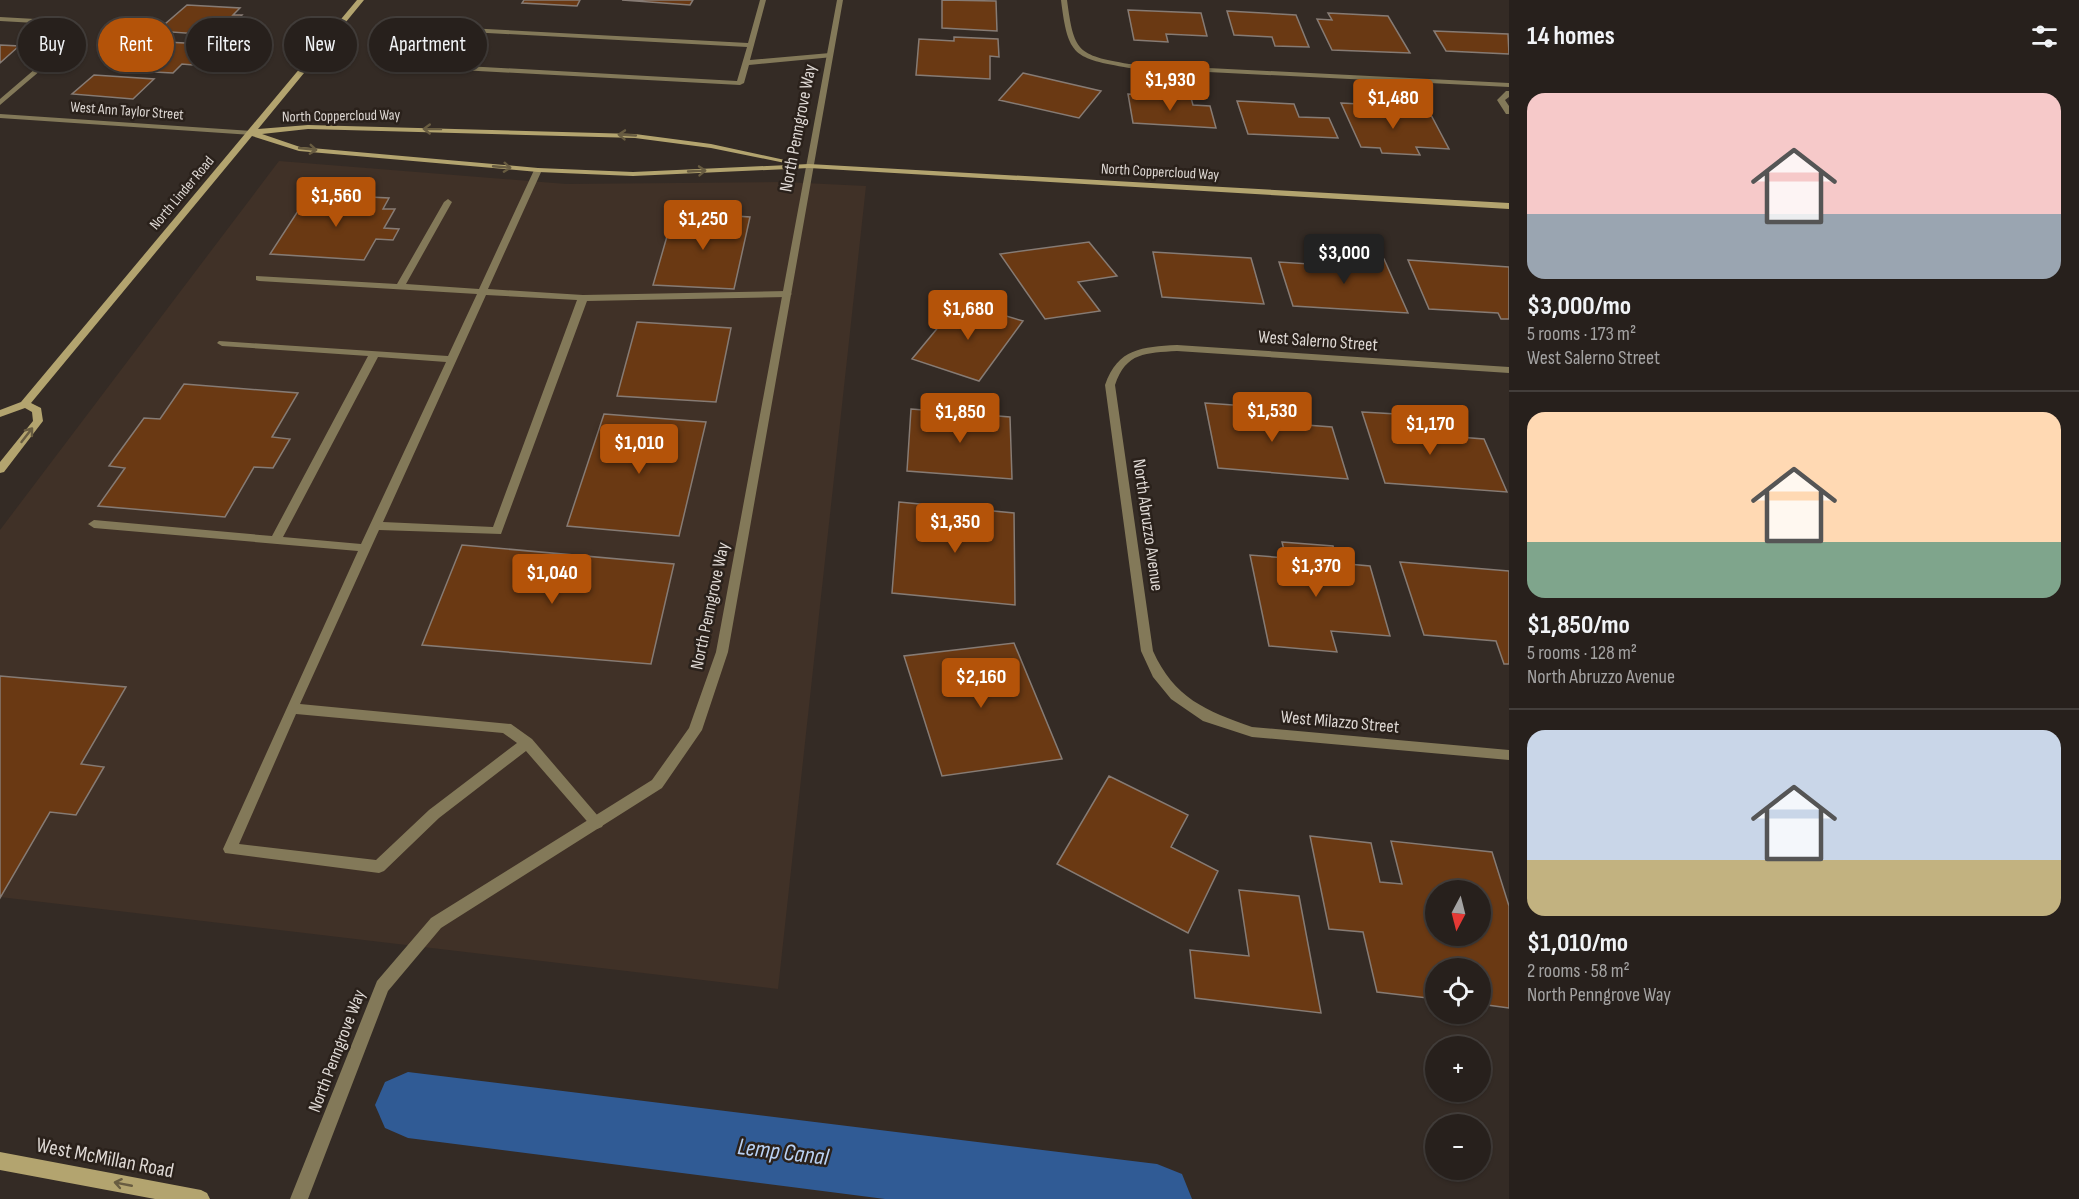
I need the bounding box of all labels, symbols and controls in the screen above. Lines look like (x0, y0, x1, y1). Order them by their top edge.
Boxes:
chip: Buy (18, 18, 86, 72)
chip: Rent (98, 18, 174, 72)
chip: Filters (186, 18, 272, 72)
chip: New (284, 18, 357, 72)
chip: Apartment (369, 18, 487, 72)
icon: filters (2028, 20, 2061, 53)
text: 14 homes (1527, 21, 1615, 52)
pin: $1,930 (1121, 61, 1219, 112)
street label: North Penngrove Way (775, 62, 821, 194)
text: $1,930 (1144, 68, 1196, 92)
pin: $1,480 (1344, 79, 1442, 130)
text: $1,480 (1367, 86, 1419, 110)
street label: West Ann Taylor Street (70, 98, 185, 124)
street label: North Coppercloud Way (282, 105, 401, 127)
one-way arrow (423, 124, 443, 135)
one-way arrow (618, 130, 638, 141)
icon: home (1740, 132, 1848, 240)
one-way arrow (297, 144, 317, 155)
street label: North Linder Road (146, 152, 218, 234)
street label: North Coppercloud Way (1100, 159, 1220, 185)
one-way arrow (491, 162, 511, 173)
one-way arrow (686, 165, 706, 176)
pin: $1,560 (287, 177, 385, 228)
text: $1,560 (310, 184, 362, 208)
pin: $1,250 (654, 200, 752, 251)
text: $1,250 (678, 207, 728, 231)
pin: $3,000 (1295, 234, 1393, 285)
text: $3,000 (1318, 241, 1370, 265)
pin: $1,680 (919, 290, 1017, 341)
text: $3,000/mo (1527, 291, 1631, 322)
text: $1,680 (942, 297, 994, 321)
text: 5 rooms · 173 m² (1527, 322, 1636, 346)
street label: West Salerno Street (1257, 326, 1379, 356)
text: West Salerno Street (1527, 346, 1660, 370)
pin: $1,530 (1223, 392, 1321, 443)
pin: $1,850 (911, 393, 1009, 444)
text: $1,530 (1247, 399, 1297, 423)
text: $1,850 (934, 400, 986, 424)
pin: $1,170 (1381, 405, 1479, 456)
text: $1,170 (1405, 412, 1455, 436)
pin: $1,010 (590, 424, 688, 475)
one-way arrow (20, 427, 33, 443)
text: $1,010 (614, 431, 664, 455)
icon: home (1740, 451, 1848, 559)
street label: North Abruzzo Avenue (1128, 458, 1168, 592)
pin: $1,350 (906, 503, 1004, 554)
text: $1,350 (930, 510, 980, 534)
street label: North Penngrove Way (686, 540, 734, 672)
pin: $1,370 (1267, 547, 1365, 598)
pin: $1,040 (503, 554, 601, 605)
text: $1,370 (1291, 554, 1341, 578)
text: $1,040 (526, 561, 578, 585)
text: $1,850/mo (1527, 610, 1630, 641)
text: 5 rooms · 128 m² (1527, 641, 1637, 665)
pin: $2,160 (932, 658, 1030, 709)
text: $2,160 (956, 665, 1006, 689)
text: North Abruzzo Avenue (1527, 665, 1675, 689)
street label: West Milazzo Street (1280, 706, 1401, 738)
icon: home (1740, 769, 1848, 877)
north arrow (1425, 880, 1491, 946)
map controls (1425, 880, 1491, 1180)
text: $1,010/mo (1527, 928, 1628, 959)
button: locate (1425, 958, 1491, 1024)
text: 2 rooms · 58 m² (1527, 959, 1630, 983)
text: North Penngrove Way (1527, 983, 1671, 1007)
street label: North Penngrove Way (304, 987, 370, 1115)
button: + (1425, 1036, 1491, 1102)
button: − (1425, 1114, 1491, 1180)
street label: West McMillan Road (34, 1132, 176, 1184)
water label: Lemp Canal (736, 1132, 831, 1172)
one-way arrow (114, 1178, 133, 1189)

